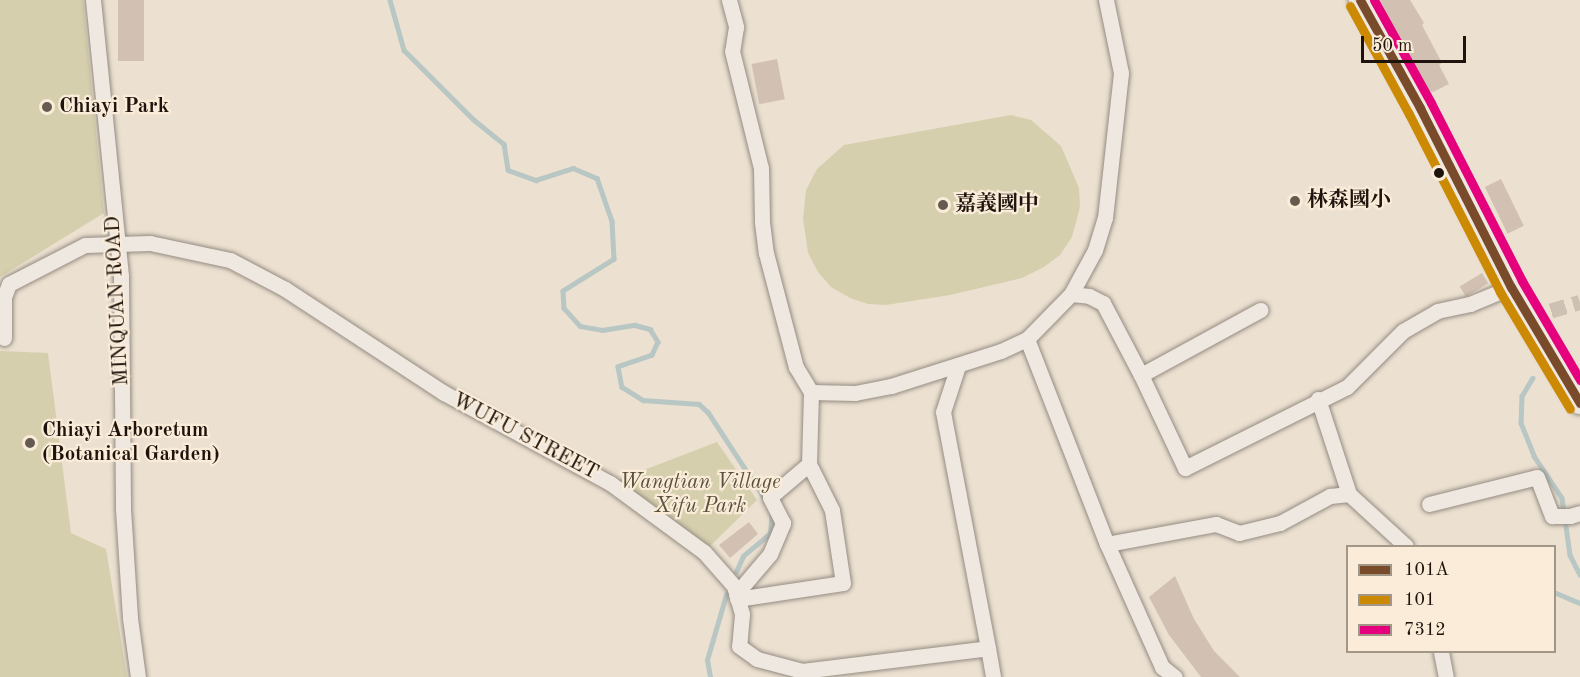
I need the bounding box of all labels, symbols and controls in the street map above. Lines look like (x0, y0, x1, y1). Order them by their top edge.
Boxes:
scale bar (1364, 24, 1469, 62)
text: 50 m (1372, 37, 1412, 55)
place label: Chiayi Park (59, 94, 169, 120)
marker: Chiayi Park (40, 100, 54, 114)
unlabelled marker (1433, 167, 1445, 179)
place label: 林森國小 (1307, 188, 1391, 214)
place label: 嘉義國中 (955, 192, 1039, 218)
marker: 林森國小 (1288, 194, 1302, 208)
marker: 嘉義國中 (936, 198, 950, 212)
street label: MINQUAN ROAD (101, 215, 135, 387)
street label: WUFU STREET (447, 388, 603, 486)
place label: Chiayi Arboretum (Botanical Garden) (42, 418, 220, 468)
marker: Chiayi Arboretum (Botanical Garden) (23, 436, 37, 450)
park label: Wangtian Village Xifu Park (619, 470, 781, 520)
legend (1346, 545, 1556, 653)
text: 101A (1404, 561, 1449, 579)
text: 101 (1404, 591, 1435, 609)
text: 7312 (1404, 621, 1446, 639)

